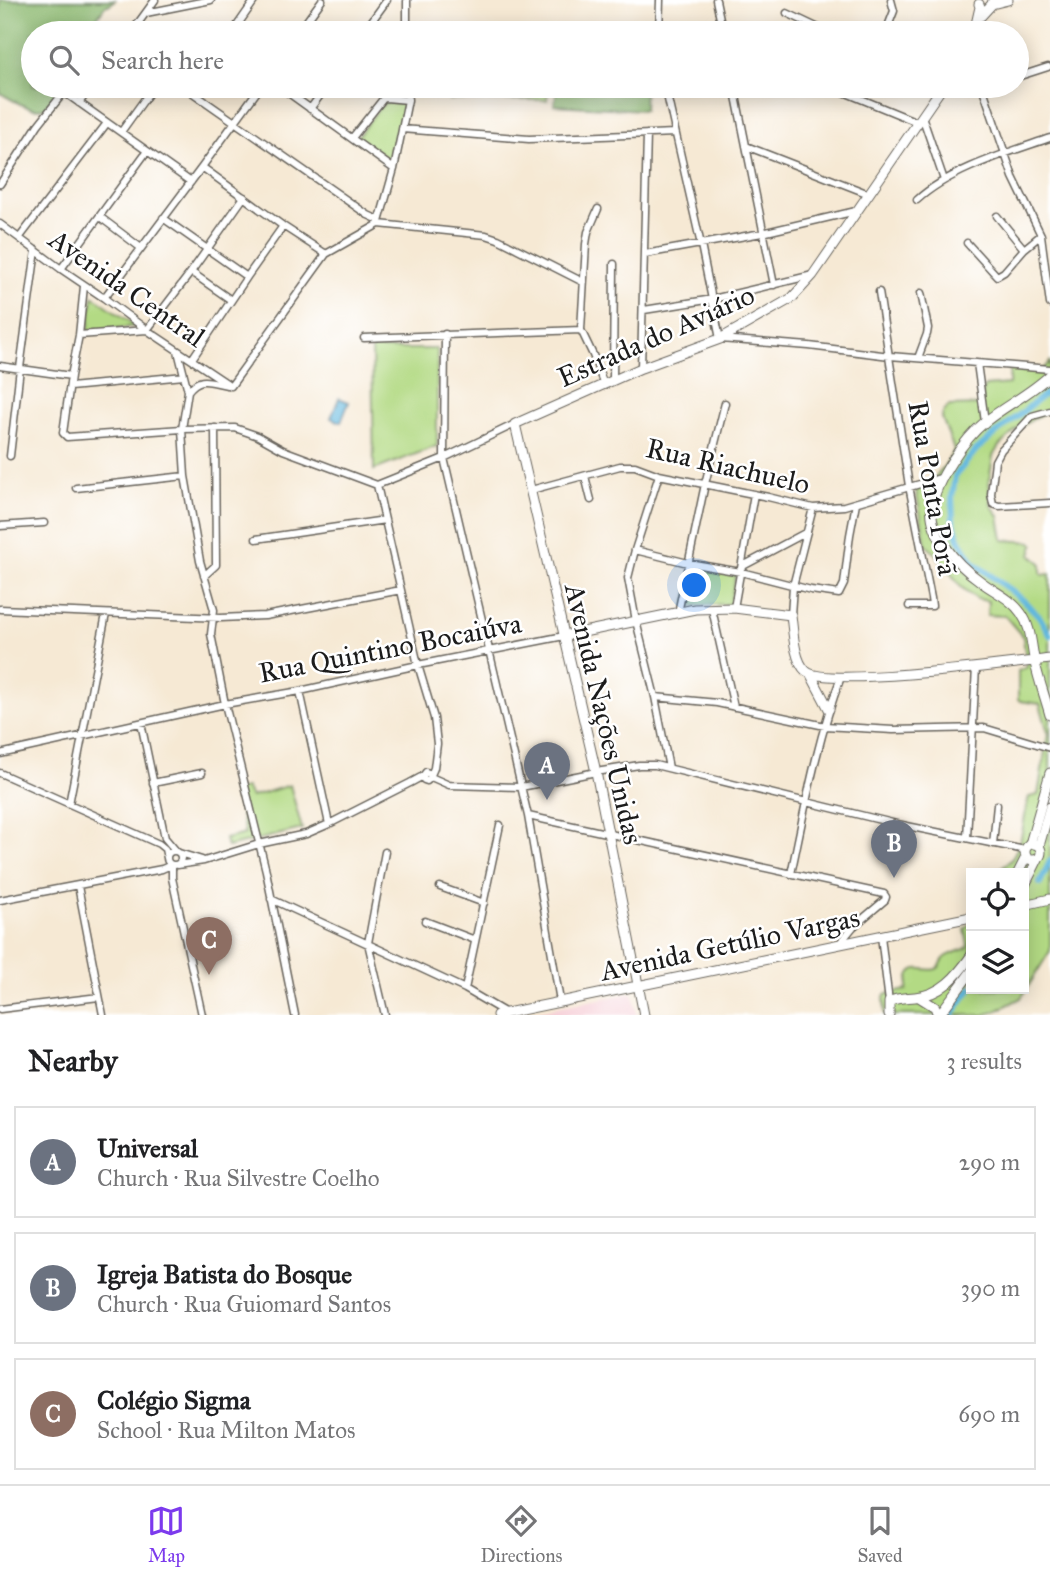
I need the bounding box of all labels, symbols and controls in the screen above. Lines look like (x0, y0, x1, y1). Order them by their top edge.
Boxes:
search box (21, 21, 1029, 98)
icon: search (45, 41, 83, 79)
text: Search here (101, 44, 224, 76)
street label: Avenida Central (41, 221, 212, 355)
street label: Estrada do Aviário (552, 277, 760, 395)
street label: Rua Ponta Porã (900, 398, 966, 578)
street label: Rua Riachuelo (643, 430, 813, 502)
your location (677, 568, 711, 602)
street label: Avenida Nações Unidas (557, 579, 651, 848)
street label: Rua Quintino Bocaiúva (256, 605, 524, 691)
pin: A (524, 742, 570, 800)
pin: B (871, 820, 917, 878)
map controls (966, 868, 1029, 994)
button: locate (966, 868, 1029, 931)
street label: Avenida Getúlio Vargas (596, 899, 863, 989)
pin: C (186, 917, 232, 975)
button: layers (966, 931, 1029, 994)
text: Nearby (28, 1043, 118, 1079)
text: 3 results (946, 1047, 1022, 1075)
text: Universal (97, 1132, 198, 1164)
text: A (45, 1148, 61, 1176)
text: 290 m (959, 1148, 1020, 1176)
text: Church · Rua Silvestre Coelho (97, 1164, 380, 1192)
text: Igreja Batista do Bosque (97, 1258, 352, 1290)
text: B (45, 1274, 61, 1302)
text: 390 m (961, 1274, 1020, 1302)
text: Church · Rua Guiomard Santos (97, 1290, 391, 1318)
text: Colégio Sigma (97, 1384, 251, 1416)
text: C (45, 1400, 61, 1428)
text: 690 m (958, 1400, 1020, 1428)
text: School · Rua Milton Matos (97, 1416, 355, 1444)
tab: Map (147, 1502, 185, 1567)
tab: Directions (480, 1502, 562, 1567)
tab: Saved (857, 1502, 903, 1567)

